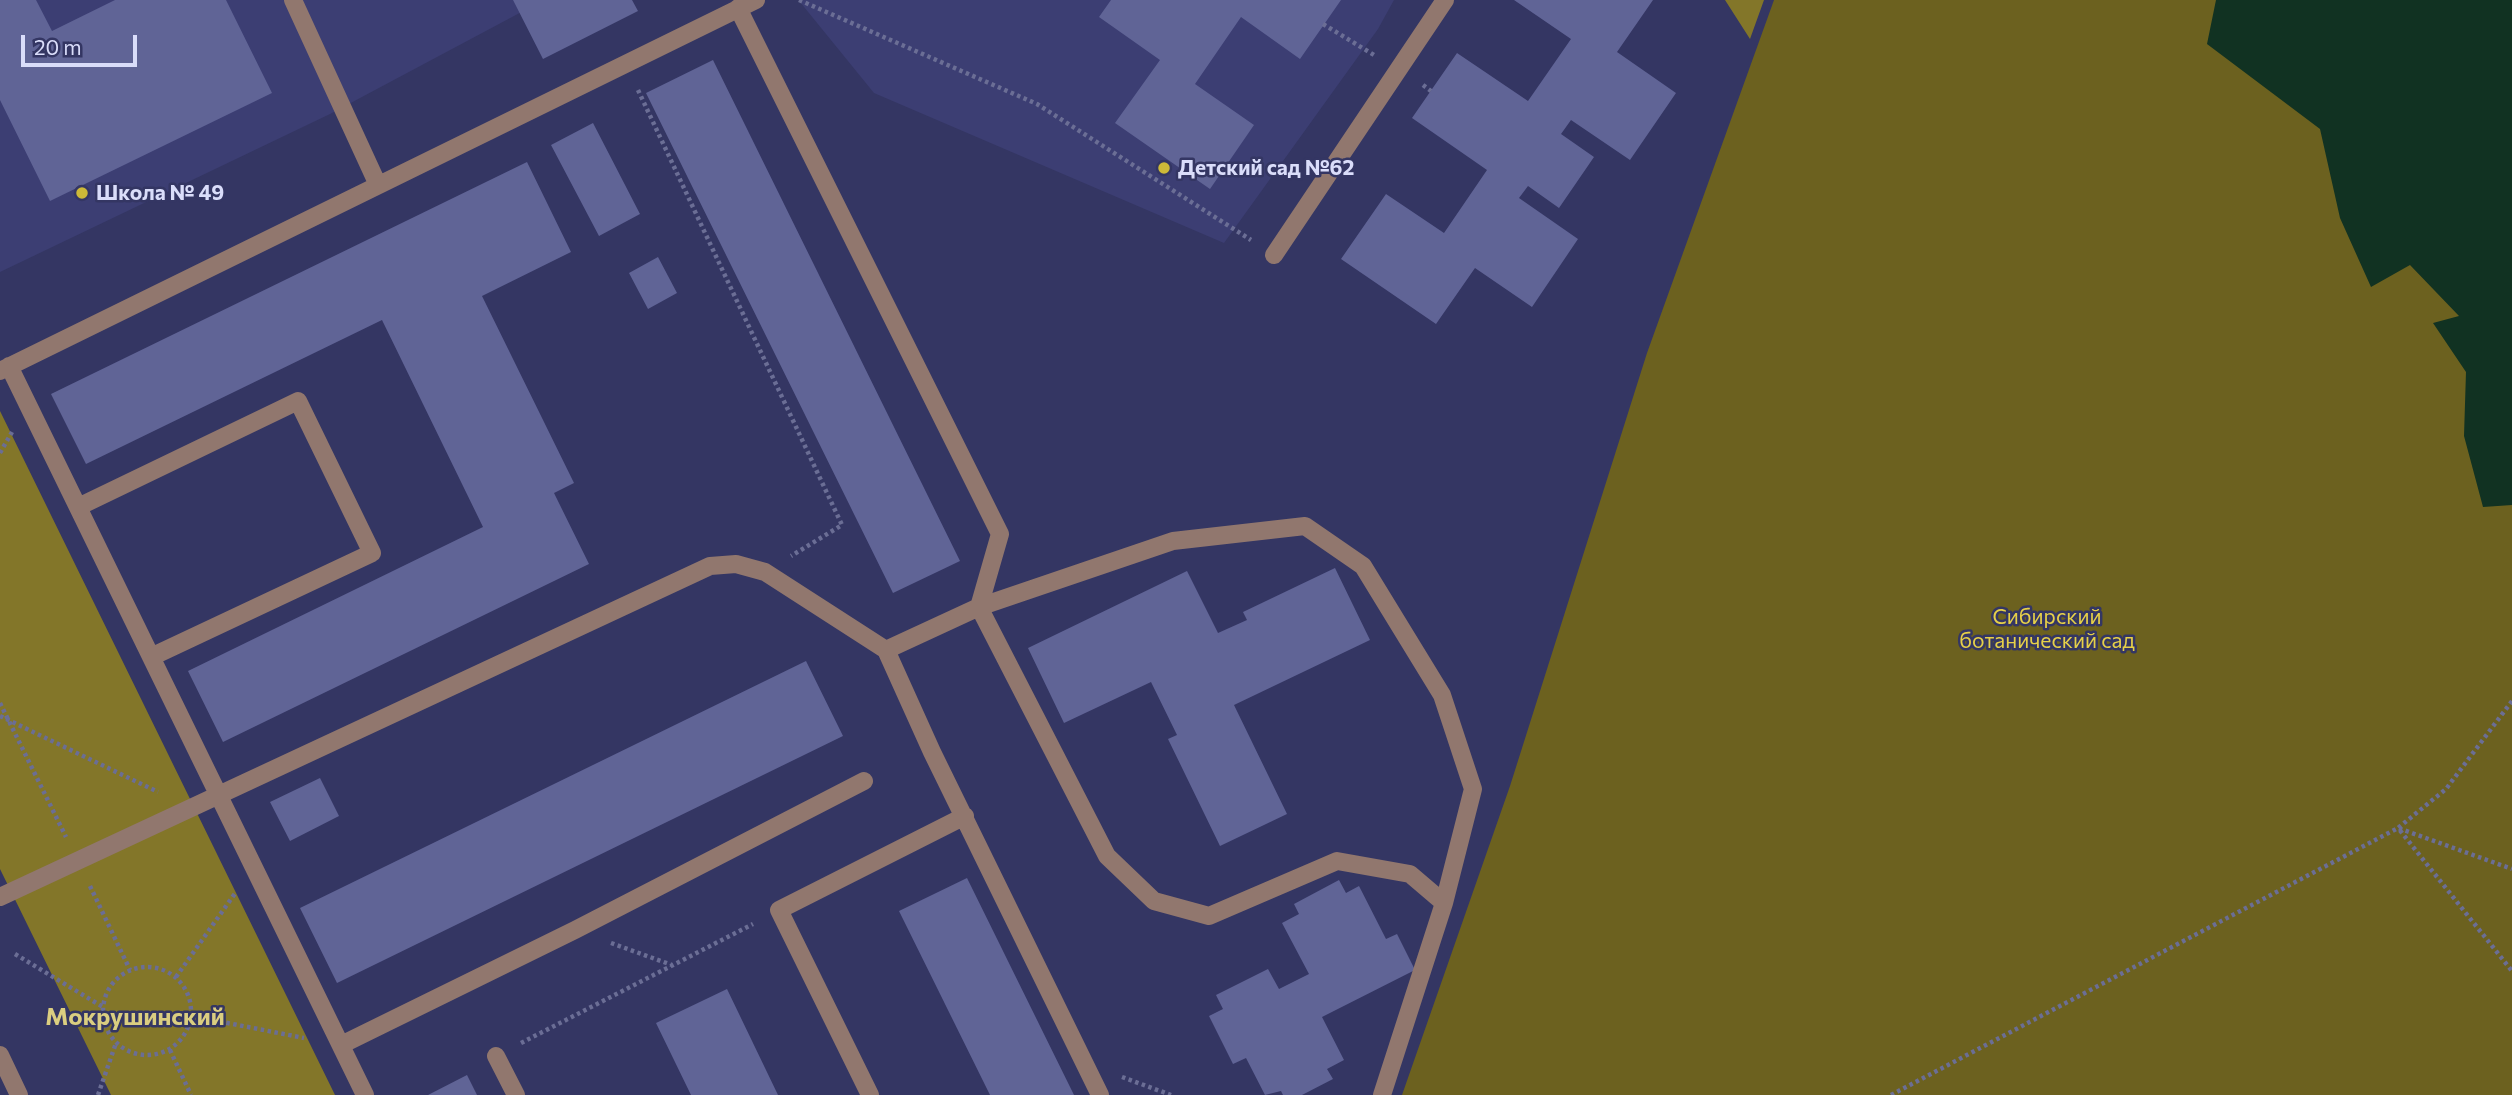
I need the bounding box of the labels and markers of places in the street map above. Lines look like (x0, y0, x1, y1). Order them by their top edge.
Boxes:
place label: Детский сад №62 (1178, 155, 1354, 181)
marker: Детский сад №62 (1156, 160, 1172, 176)
place label: Школа № 49 (96, 180, 224, 206)
marker: Школа № 49 (74, 185, 90, 201)

